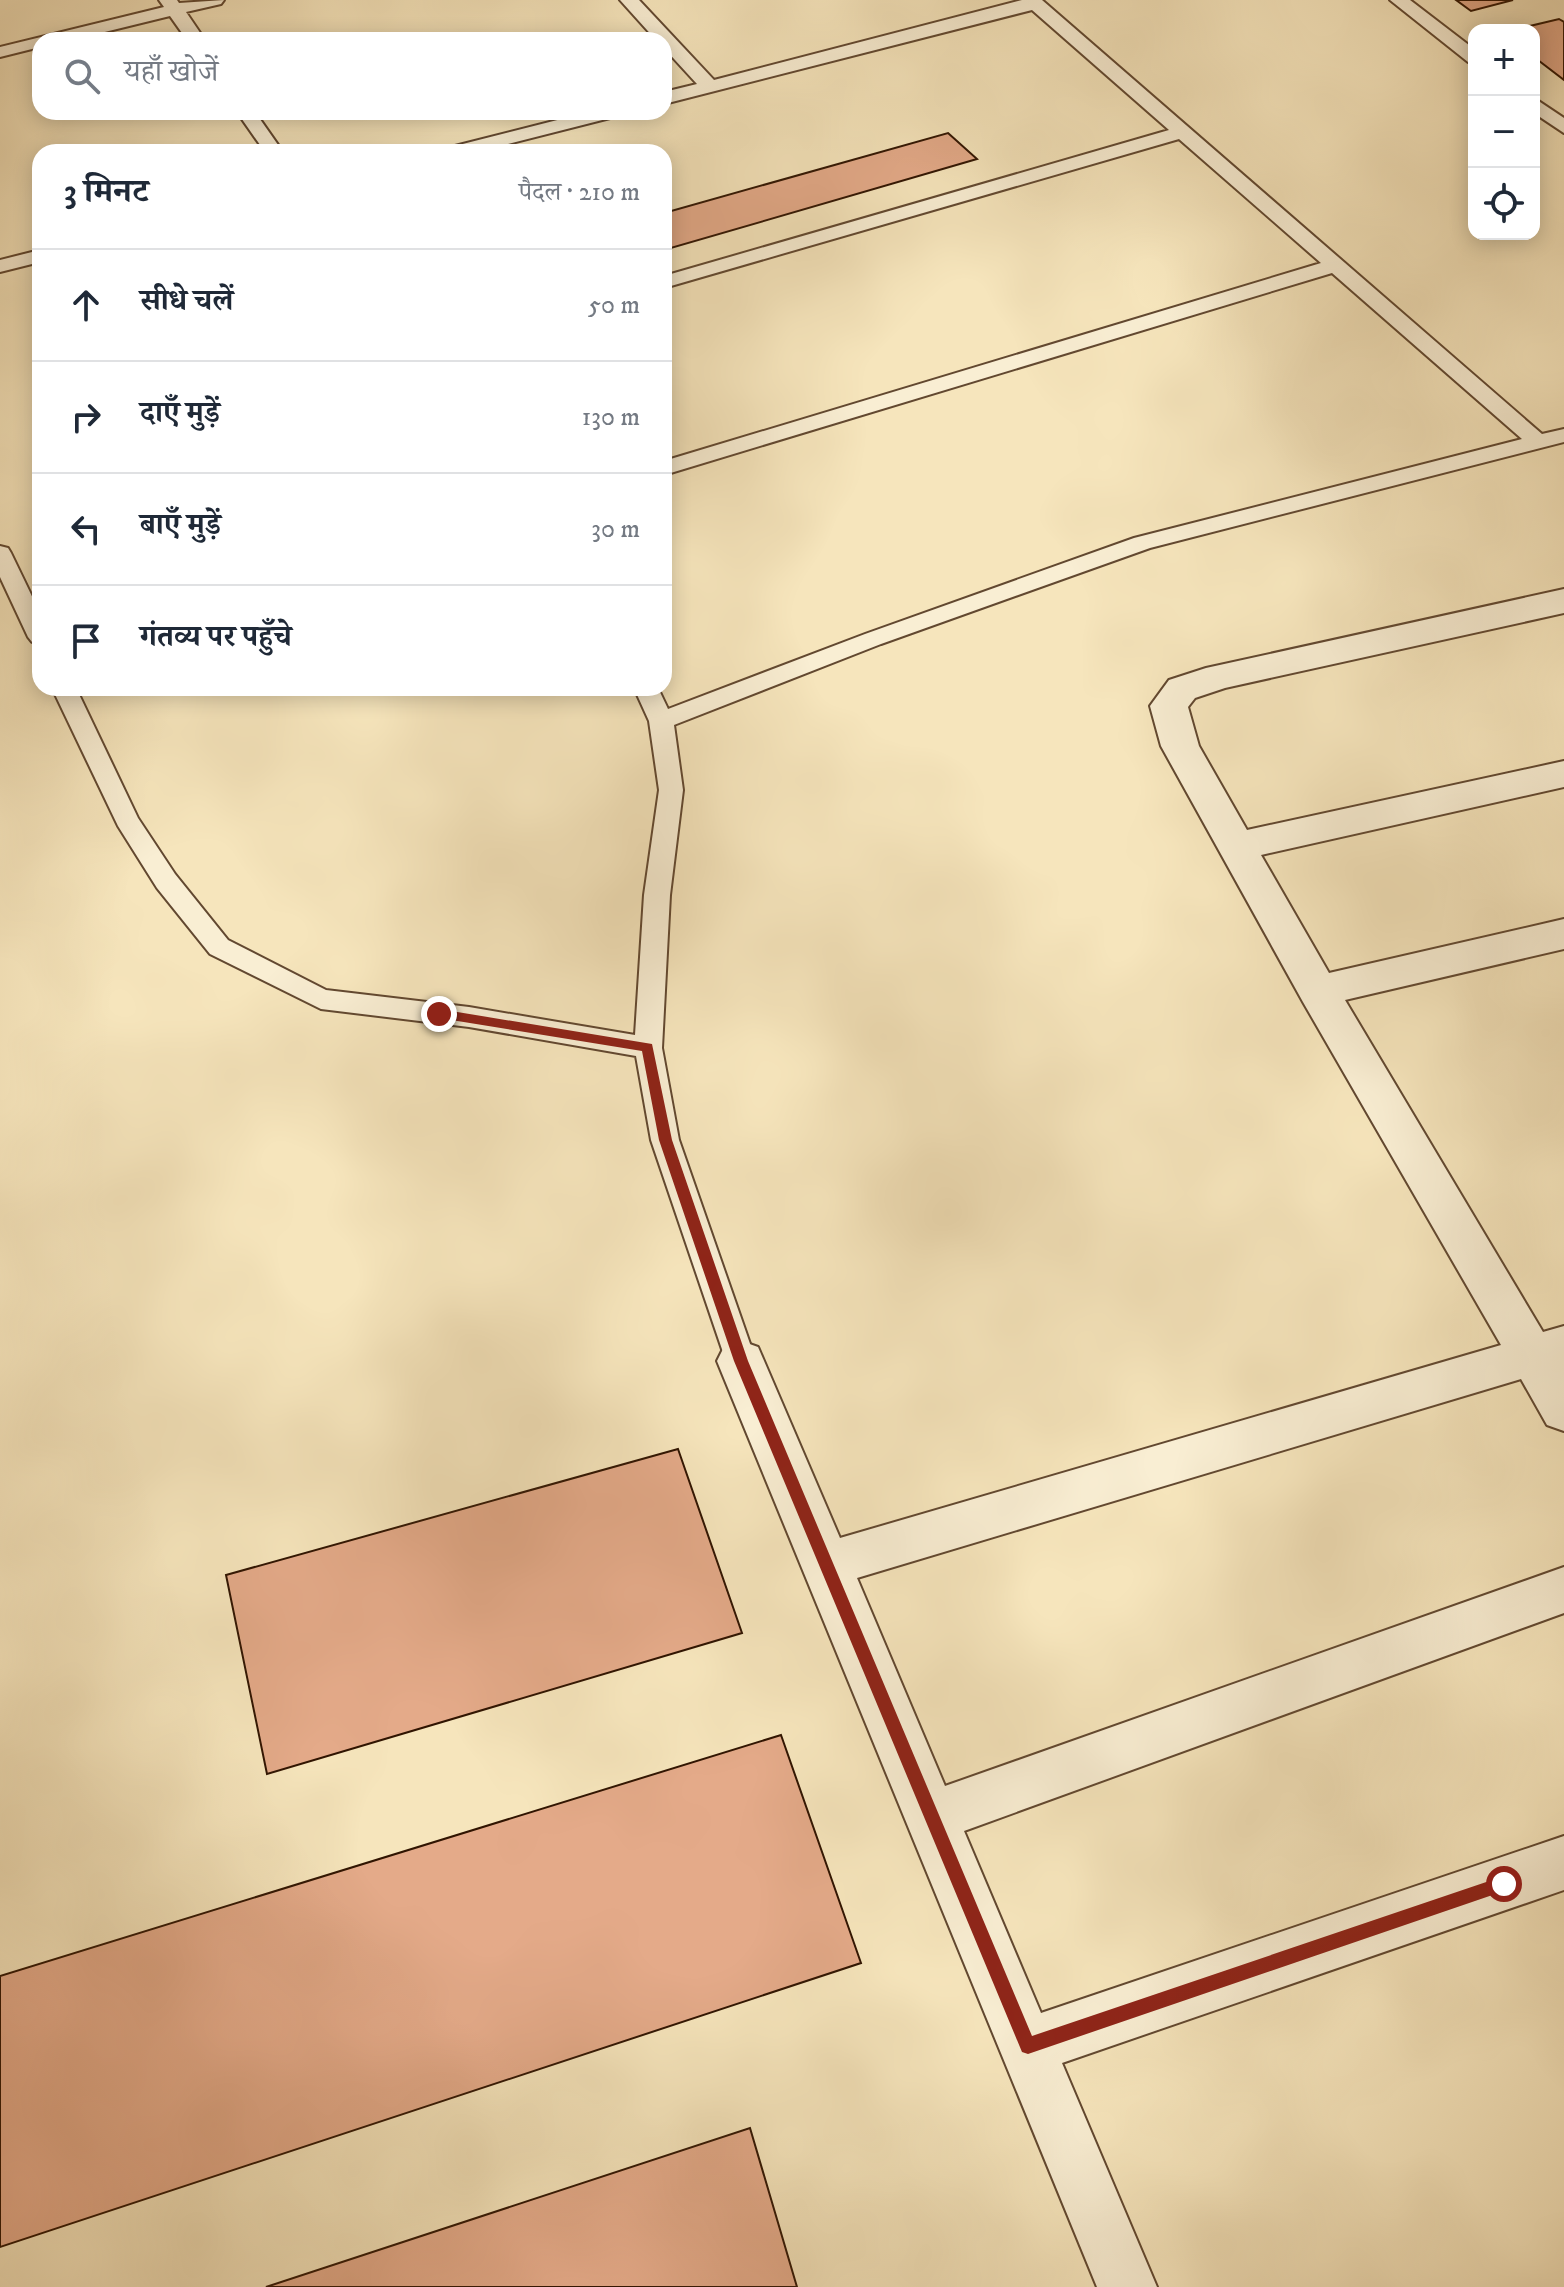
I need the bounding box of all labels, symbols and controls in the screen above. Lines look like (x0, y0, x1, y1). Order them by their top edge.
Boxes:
map controls (1468, 24, 1540, 240)
button: + (1468, 24, 1540, 96)
search box (32, 32, 672, 120)
icon: search (60, 54, 104, 98)
text: यहाँ खोजें (124, 54, 218, 91)
button: − (1468, 96, 1540, 168)
button: locate (1468, 168, 1540, 240)
text: 3 मिनट (64, 171, 148, 213)
text: पैदल · 210 m (519, 176, 640, 209)
icon: ahead (64, 283, 108, 327)
text: सीधे चलें (140, 283, 233, 320)
text: 50 m (588, 289, 640, 322)
icon: right (64, 395, 108, 439)
text: दाएँ मुड़ें (140, 395, 220, 432)
text: 130 m (582, 401, 640, 434)
icon: left (64, 507, 108, 551)
text: बाएँ मुड़ें (140, 507, 221, 544)
text: 30 m (591, 513, 640, 546)
icon: arrive (64, 619, 108, 663)
text: गंतव्य पर पहुँचे (140, 619, 292, 656)
route end (421, 996, 457, 1032)
route start (1486, 1866, 1522, 1902)

